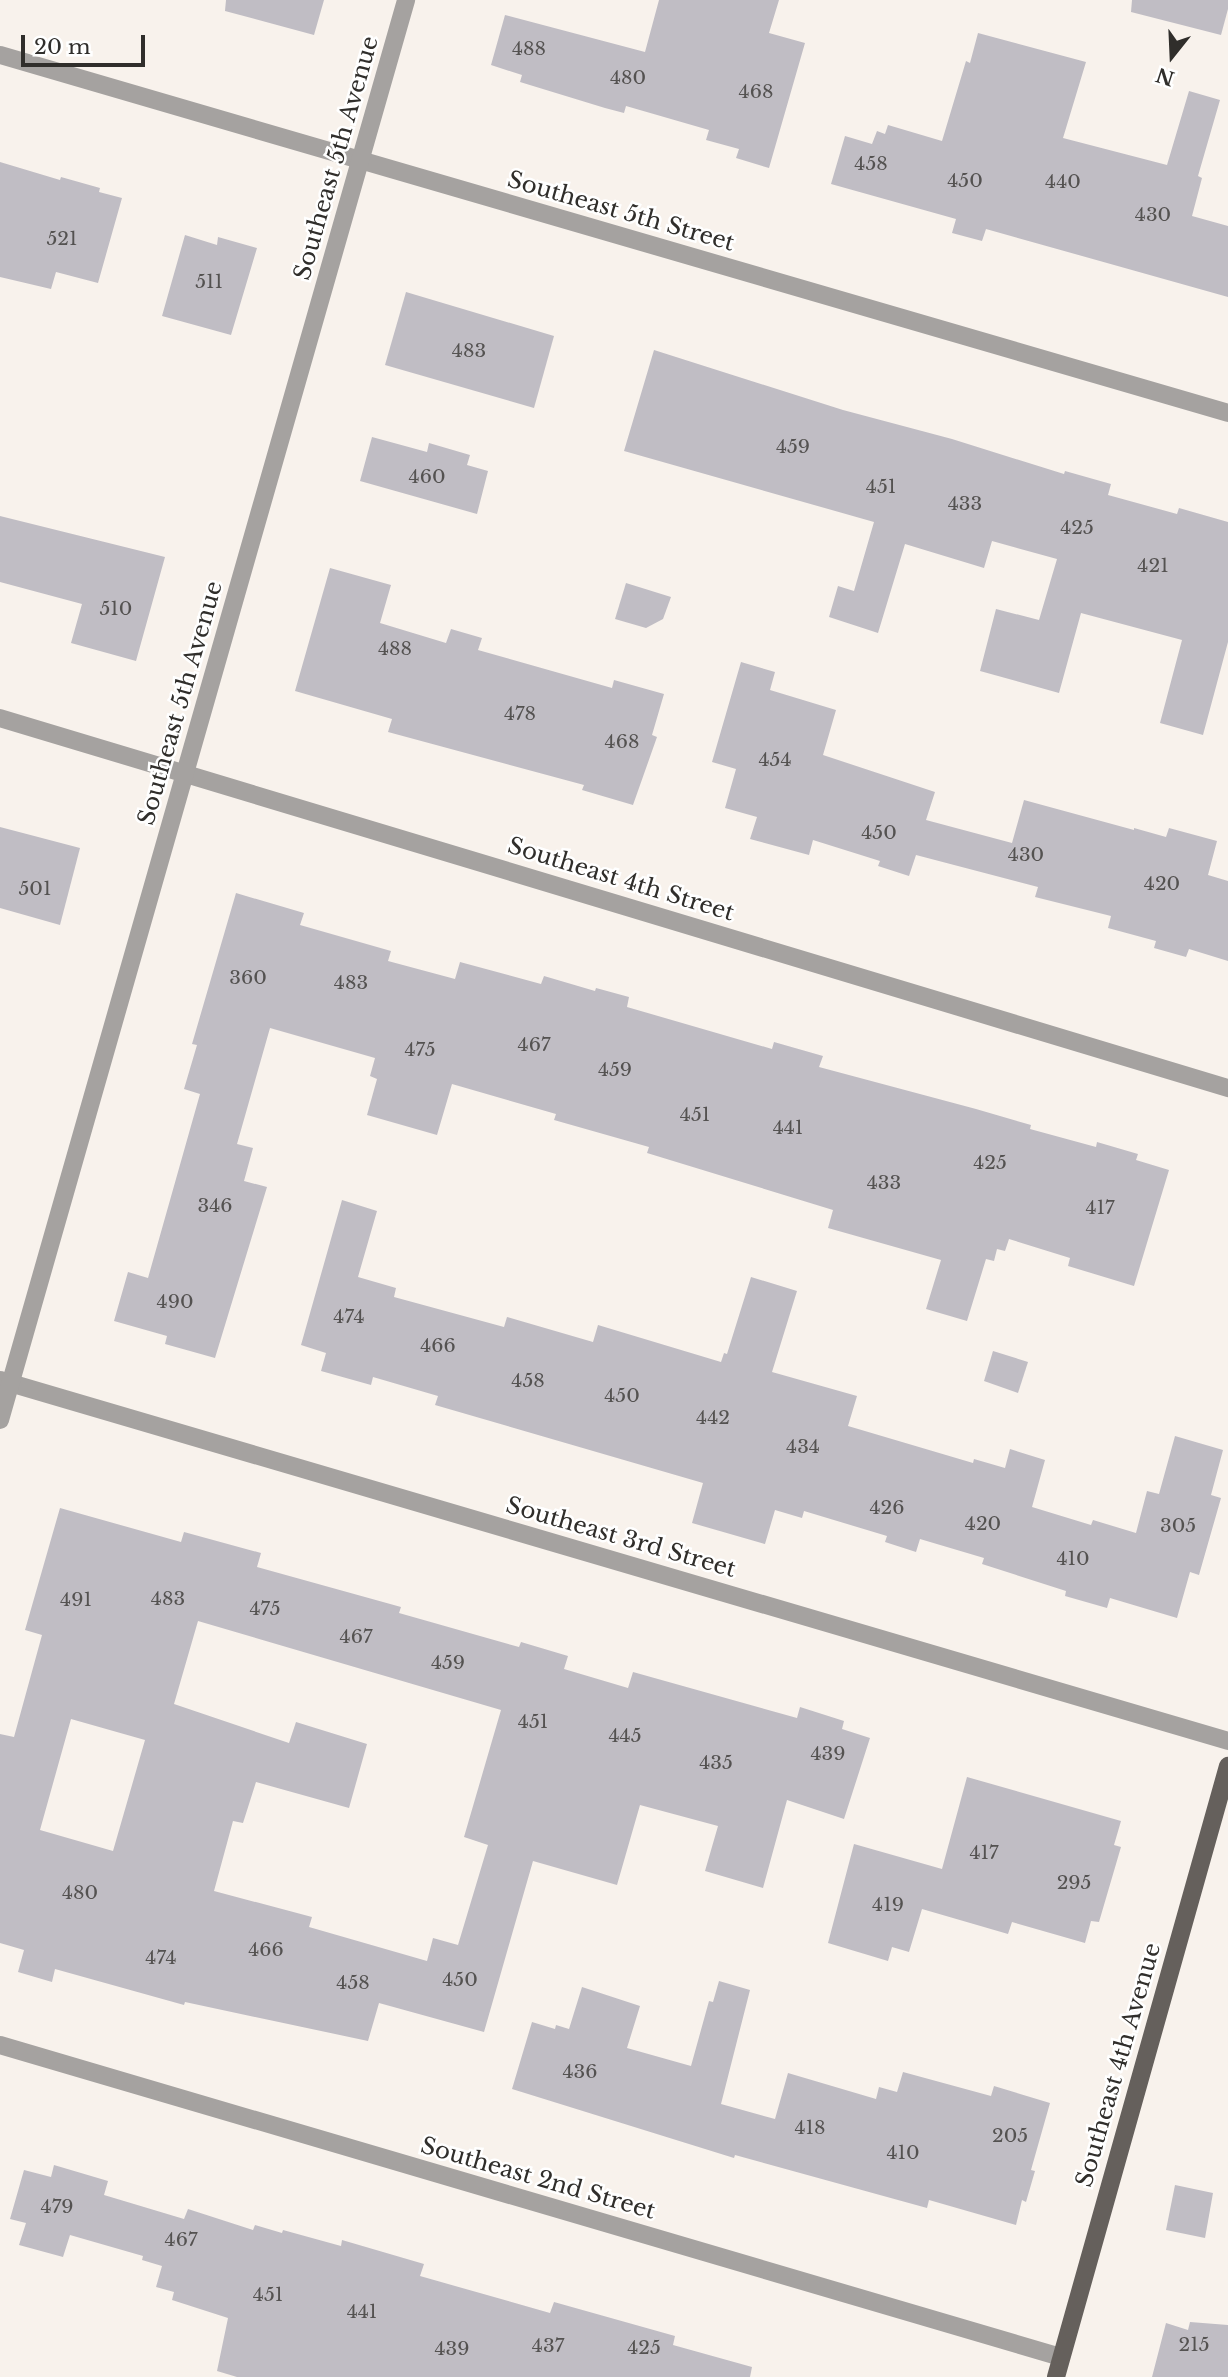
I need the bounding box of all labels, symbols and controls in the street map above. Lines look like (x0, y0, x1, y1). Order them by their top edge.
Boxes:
scale bar (24, 21, 149, 65)
north arrow (1137, 21, 1207, 91)
street label: Southeast 5th Avenue (288, 32, 384, 284)
text: 20 m (34, 34, 91, 60)
house number: 488 (512, 38, 546, 60)
text: N (1153, 63, 1177, 90)
house number: 480 (610, 67, 646, 89)
house number: 468 (739, 81, 773, 103)
house number: 458 (854, 153, 888, 175)
street label: Southeast 5th Street (504, 165, 738, 257)
house number: 450 (947, 170, 983, 192)
house number: 440 (1045, 171, 1081, 193)
house number: 430 (1135, 204, 1171, 226)
house number: 521 (47, 228, 77, 250)
house number: 511 (195, 271, 223, 293)
house number: 483 (452, 340, 486, 362)
house number: 459 (776, 436, 810, 458)
house number: 460 (409, 466, 445, 488)
house number: 451 (866, 476, 896, 498)
house number: 433 (948, 493, 982, 515)
house number: 425 (1060, 517, 1094, 539)
house number: 421 (1137, 555, 1169, 577)
street label: Southeast 5th Avenue (132, 577, 228, 829)
house number: 510 (100, 598, 132, 620)
house number: 488 (378, 638, 412, 660)
house number: 478 (504, 703, 536, 725)
house number: 468 (605, 731, 639, 753)
house number: 454 (758, 749, 792, 771)
house number: 450 (861, 822, 897, 844)
street label: Southeast 4th Street (504, 831, 738, 927)
house number: 430 (1008, 844, 1044, 866)
house number: 420 (1144, 873, 1180, 895)
house number: 501 (19, 878, 51, 900)
house number: 360 (229, 967, 267, 989)
house number: 483 (334, 972, 368, 994)
house number: 467 (518, 1034, 550, 1056)
house number: 475 (404, 1039, 436, 1061)
house number: 459 (598, 1059, 632, 1081)
house number: 451 (680, 1104, 710, 1126)
house number: 441 (773, 1117, 803, 1139)
house number: 425 (973, 1152, 1007, 1174)
house number: 433 (867, 1172, 901, 1194)
house number: 346 (197, 1195, 233, 1217)
house number: 417 (1085, 1197, 1115, 1219)
house number: 490 (157, 1291, 193, 1313)
house number: 474 (333, 1306, 365, 1328)
house number: 466 (420, 1335, 456, 1357)
house number: 458 (511, 1370, 545, 1392)
house number: 450 (604, 1385, 640, 1407)
house number: 442 (696, 1407, 730, 1429)
house number: 434 (786, 1436, 820, 1458)
street label: Southeast 3rd Street (503, 1491, 739, 1583)
house number: 426 (869, 1497, 905, 1519)
house number: 420 (965, 1513, 1001, 1535)
house number: 305 (1160, 1515, 1196, 1537)
house number: 410 (1056, 1548, 1090, 1570)
house number: 483 (151, 1588, 185, 1610)
house number: 491 (60, 1589, 92, 1611)
house number: 475 (249, 1598, 281, 1620)
house number: 467 (340, 1626, 372, 1648)
house number: 459 (431, 1652, 465, 1674)
house number: 451 (518, 1711, 548, 1733)
house number: 445 (608, 1725, 642, 1747)
house number: 439 (810, 1743, 846, 1765)
house number: 435 (699, 1752, 733, 1774)
house number: 417 (969, 1842, 999, 1864)
house number: 295 (1057, 1872, 1091, 1894)
house number: 480 (62, 1882, 98, 1904)
house number: 419 (872, 1894, 904, 1916)
house number: 466 (248, 1939, 284, 1961)
street label: Southeast 4th Avenue (1070, 1939, 1166, 2191)
house number: 474 (145, 1947, 177, 1969)
house number: 450 (442, 1969, 478, 1991)
house number: 458 (336, 1972, 370, 1994)
house number: 436 (562, 2061, 598, 2083)
house number: 418 (794, 2117, 826, 2139)
house number: 205 (992, 2125, 1028, 2147)
street label: Southeast 2nd Street (418, 2131, 658, 2225)
house number: 410 (886, 2142, 920, 2164)
house number: 479 (41, 2196, 73, 2218)
house number: 467 (165, 2229, 197, 2251)
house number: 451 (253, 2284, 283, 2306)
house number: 441 (347, 2301, 377, 2323)
house number: 215 (1179, 2334, 1209, 2356)
house number: 437 (532, 2335, 564, 2357)
house number: 425 (627, 2337, 661, 2359)
house number: 439 (434, 2338, 470, 2360)

